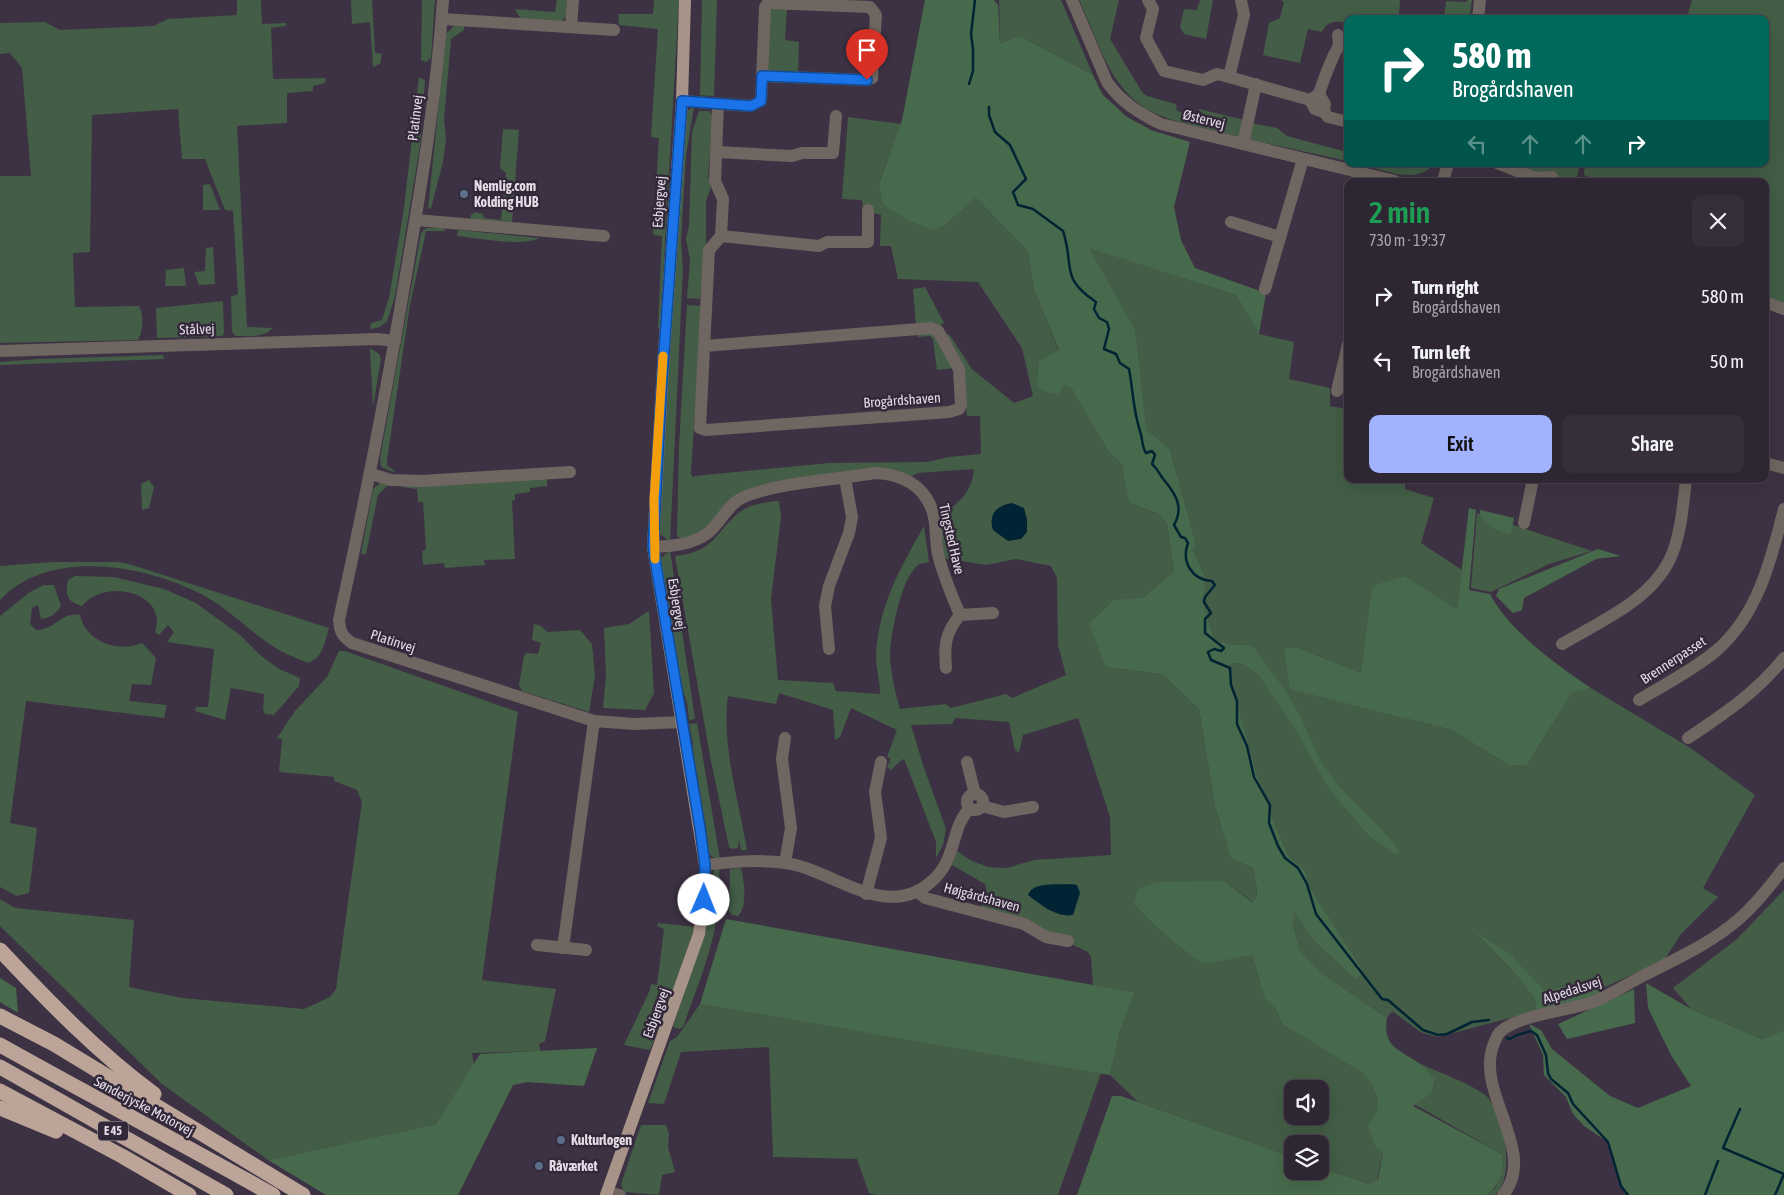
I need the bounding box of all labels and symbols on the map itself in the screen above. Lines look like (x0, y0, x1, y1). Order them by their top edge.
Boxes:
pin (846, 29, 888, 80)
street label: Platinvej (404, 94, 426, 142)
street label: Østervej (1181, 106, 1227, 132)
street label: Esbjergvej (649, 175, 669, 229)
place label: Nemlig.com Kolding HUB (474, 178, 539, 210)
marker: Nemlig.com Kolding HUB (458, 188, 470, 200)
street label: Stålvej (179, 320, 215, 338)
street label: Brogårdshaven (863, 389, 941, 411)
street label: Tingsted Have (936, 502, 968, 576)
street label: Esbjergvej (665, 577, 689, 631)
street label: Platinvej (368, 626, 418, 656)
street label: Brennerpasset (1637, 633, 1709, 687)
position arrow (677, 873, 729, 925)
street label: Højgårdshaven (942, 879, 1022, 915)
street label: Alpedalsvej (1541, 973, 1603, 1007)
street label: Esbjergvej (640, 986, 672, 1040)
street label: Sønderjyske Motorvej (92, 1073, 196, 1139)
road number: E 45 (98, 1122, 128, 1140)
place label: Kulturlogen (571, 1132, 632, 1148)
marker: Kulturlogen (555, 1134, 567, 1146)
place label: Råværket (549, 1158, 598, 1174)
marker: Råværket (533, 1160, 545, 1172)

